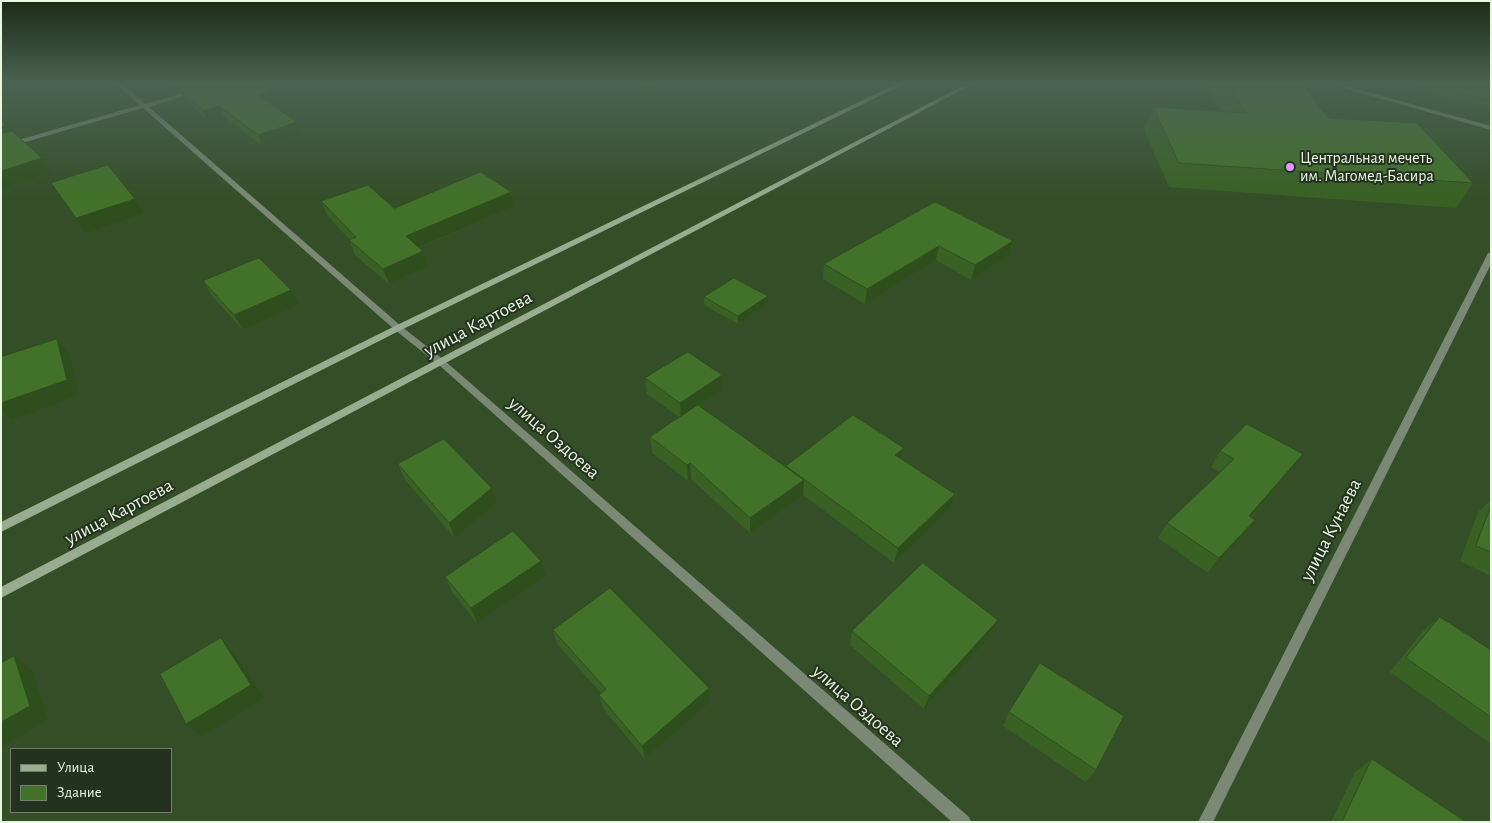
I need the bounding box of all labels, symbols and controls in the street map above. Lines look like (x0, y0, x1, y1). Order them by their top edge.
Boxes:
place label: Центральная мечеть им. Магомед-Басира (1300, 148, 1434, 186)
marker: Центральная мечеть им. Магомед-Басира (1284, 161, 1296, 173)
street label: улица Картоева (420, 286, 536, 362)
street label: улица Оздоева (504, 392, 604, 484)
street label: улица Картоева (61, 474, 177, 550)
street label: улица Кунаева (1295, 475, 1367, 585)
street label: улица Оздоева (808, 660, 908, 752)
legend (10, 748, 172, 813)
text: Улица (57, 760, 94, 775)
text: Здание (57, 785, 102, 800)

